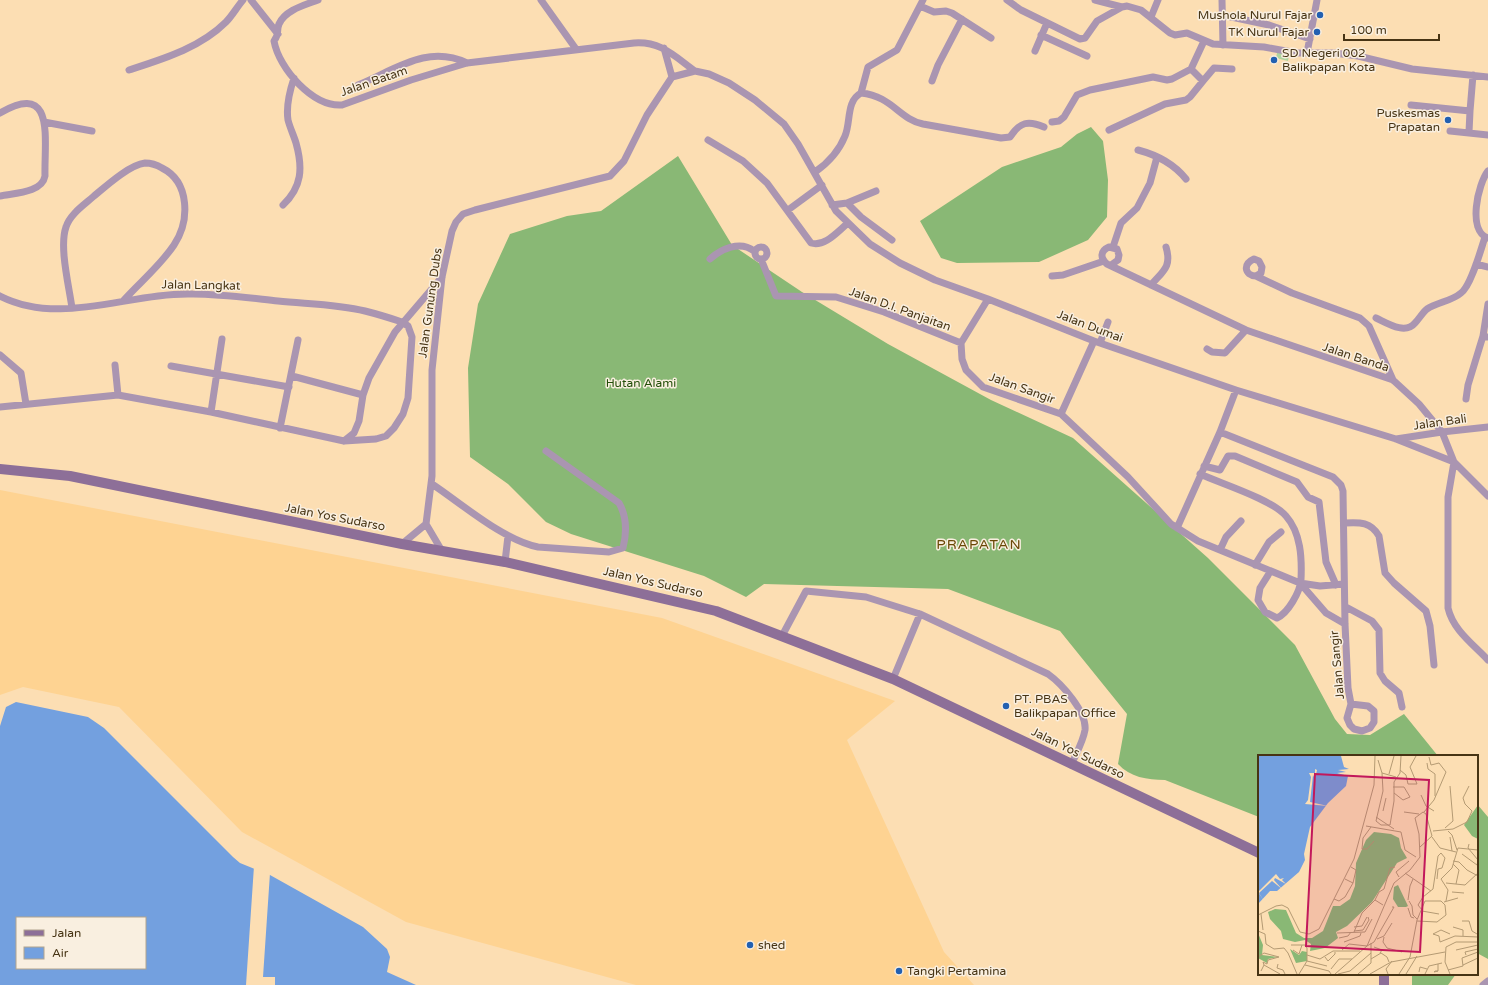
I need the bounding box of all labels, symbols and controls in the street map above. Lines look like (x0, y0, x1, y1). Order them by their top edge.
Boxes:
place label: Mushola Nurul Fajar (1198, 8, 1312, 22)
marker: Mushola Nurul Fajar (1315, 10, 1325, 20)
scale bar (1344, 16, 1439, 42)
text: 100 m (1350, 23, 1387, 37)
place label: TK Nurul Fajar (1228, 25, 1309, 39)
marker: TK Nurul Fajar (1312, 27, 1322, 37)
place label: SD Negeri 002 Balikpapan Kota (1282, 46, 1375, 74)
marker: SD Negeri 002 Balikpapan Kota (1269, 55, 1279, 65)
street label: Jalan Batam (339, 63, 409, 99)
place label: Puskesmas Prapatan (1376, 106, 1440, 134)
marker: Puskesmas Prapatan (1443, 115, 1453, 125)
street label: Jalan Gunung Dubs (415, 247, 445, 359)
street label: Jalan Langkat (162, 277, 241, 293)
street label: Jalan D.I. Panjaitan (847, 284, 953, 334)
street label: Jalan Dumai (1055, 307, 1125, 345)
street label: Jalan Banda (1321, 340, 1391, 374)
street label: Jalan Sangir (987, 370, 1057, 407)
park label: Hutan Alami (606, 376, 676, 390)
street label: Jalan Bali (1413, 411, 1467, 433)
street label: Jalan Yos Sudarso (284, 500, 386, 534)
district label: PRAPATAN (936, 536, 1022, 553)
street label: Jalan Yos Sudarso (602, 564, 704, 600)
street label: Jalan Sangir (1327, 630, 1347, 700)
place label: PT. PBAS Balikpapan Office (1014, 692, 1116, 720)
marker: PT. PBAS Balikpapan Office (1001, 701, 1011, 711)
street label: Jalan Yos Sudarso (1029, 724, 1127, 782)
inset map (1258, 755, 1478, 975)
legend (16, 917, 146, 969)
text: Jalan (52, 926, 81, 940)
place label: shed (758, 938, 785, 952)
marker: shed (745, 940, 755, 950)
text: Air (52, 946, 69, 960)
place label: Tangki Pertamina (907, 964, 1006, 978)
marker: Tangki Pertamina (894, 966, 904, 976)

